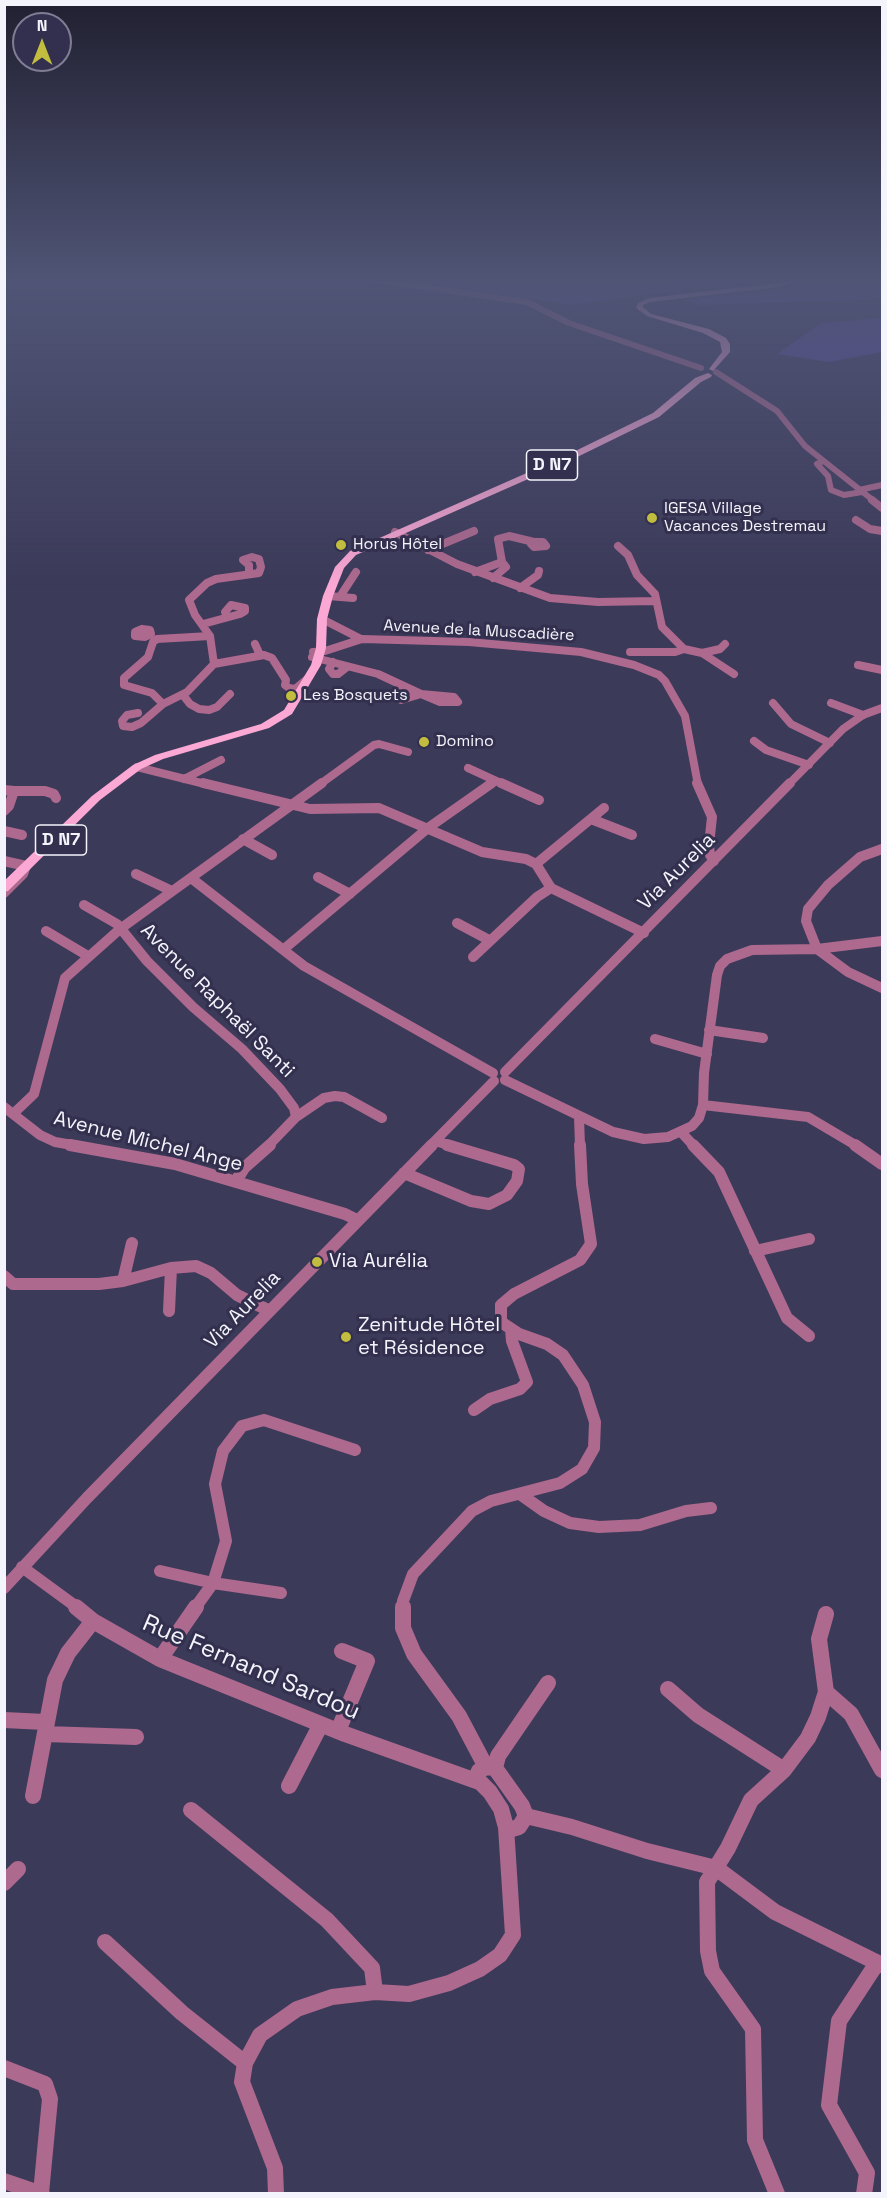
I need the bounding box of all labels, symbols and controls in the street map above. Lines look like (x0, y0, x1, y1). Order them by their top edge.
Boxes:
north arrow (12, 12, 72, 72)
text: N (37, 15, 47, 36)
road number: D N7 (526, 450, 578, 480)
place label: IGESA Village Vacances Destremau (664, 499, 826, 537)
marker: IGESA Village Vacances Destremau (645, 511, 659, 525)
place label: Horus Hôtel (353, 535, 442, 555)
marker: Horus Hôtel (334, 538, 348, 552)
street label: Avenue de la Muscadière (383, 616, 575, 646)
place label: Les Bosquets (303, 686, 408, 706)
marker: Les Bosquets (284, 689, 298, 703)
place label: Domino (436, 732, 494, 752)
marker: Domino (417, 735, 431, 749)
road number: D N7 (36, 825, 86, 855)
street label: Via Aurelia (633, 828, 721, 916)
street label: Avenue Raphaël Santi (135, 919, 299, 1083)
street label: Avenue Michel Ange (51, 1107, 245, 1177)
place label: Via Aurélia (329, 1250, 428, 1274)
marker: Via Aurélia (310, 1255, 324, 1269)
street label: Via Aurelia (200, 1266, 286, 1354)
place label: Zenitude Hôtel et Résidence (358, 1314, 500, 1361)
marker: Zenitude Hôtel et Résidence (339, 1330, 353, 1344)
street label: Rue Fernand Sardou (138, 1609, 364, 1727)

